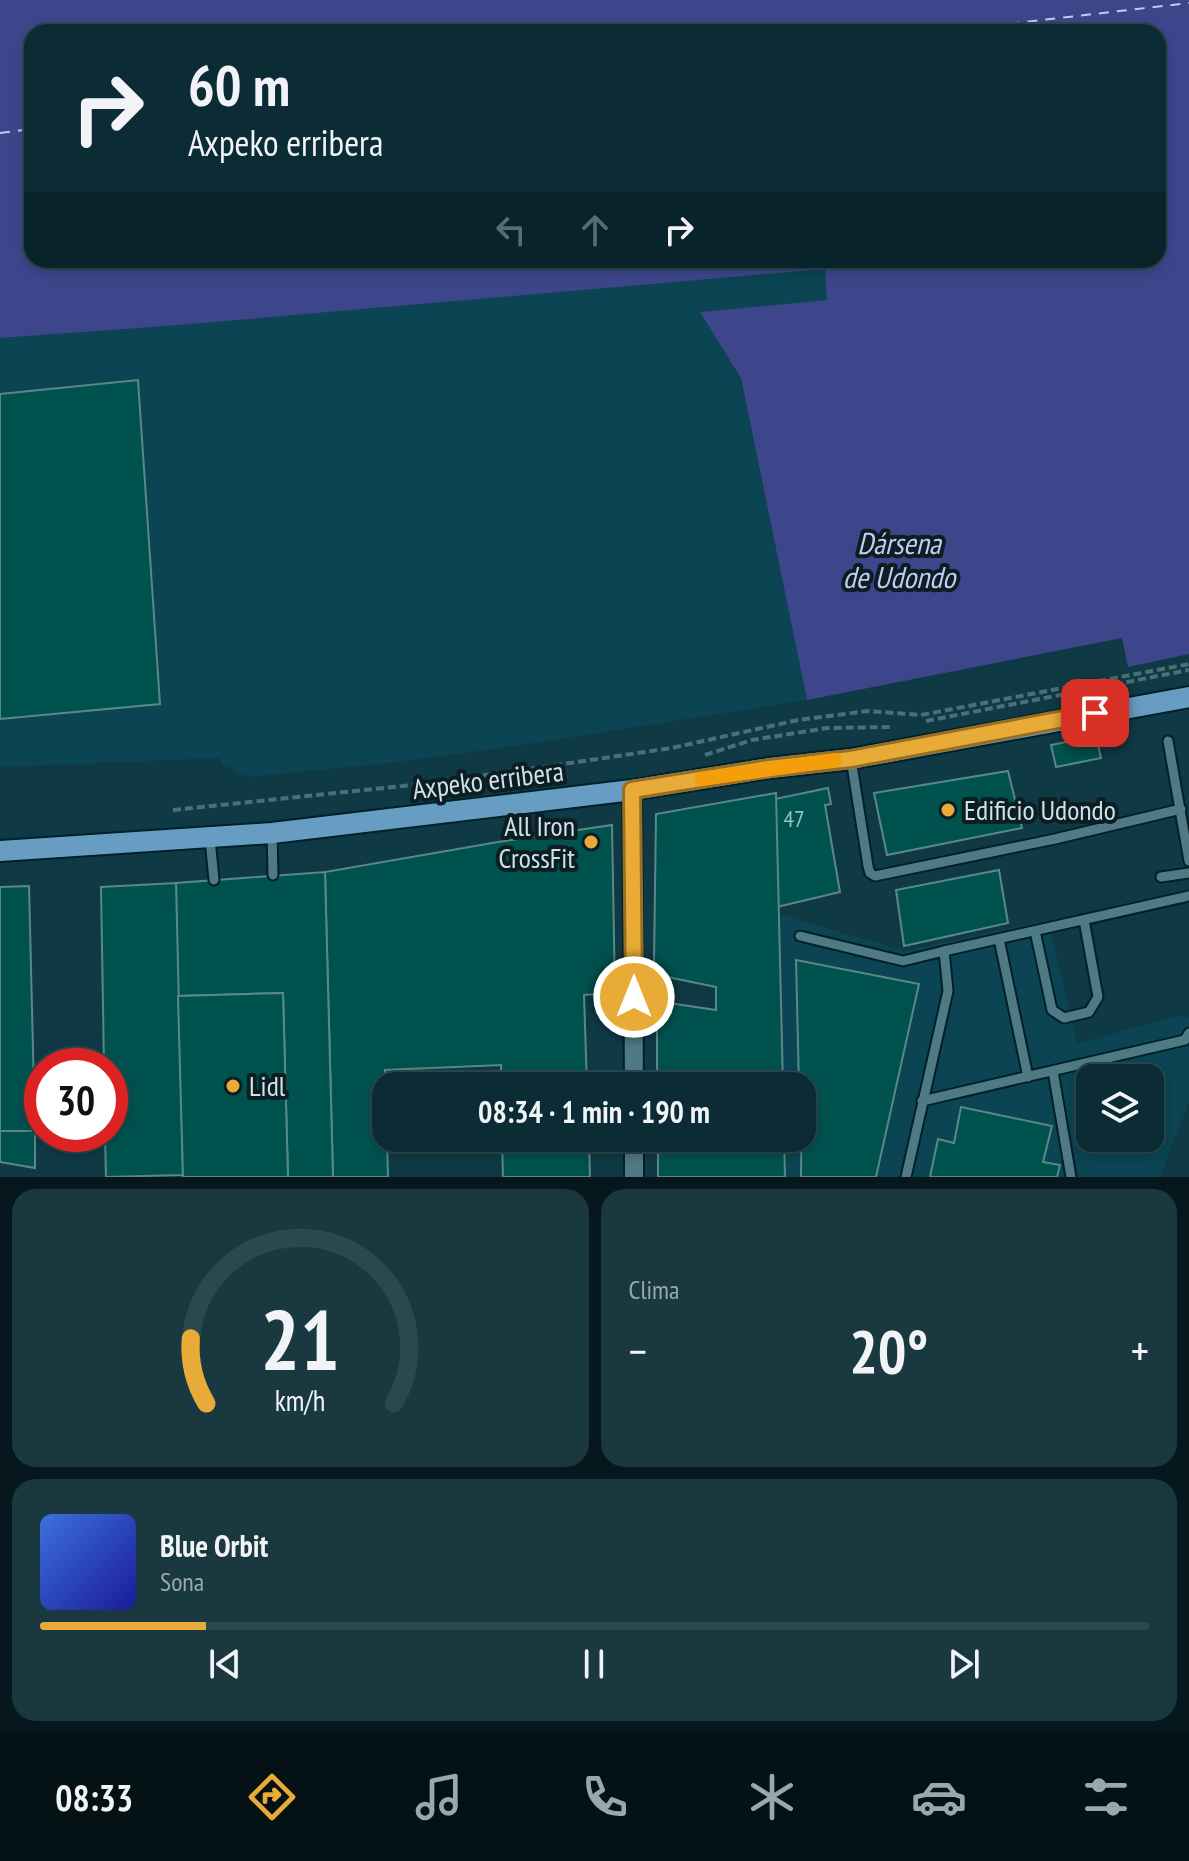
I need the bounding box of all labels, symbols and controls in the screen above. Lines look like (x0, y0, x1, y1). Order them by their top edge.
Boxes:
text: 60 m (188, 49, 290, 121)
icon: right (56, 56, 160, 160)
text: Axpeko erribera (188, 119, 383, 166)
icon: left (489, 208, 533, 252)
icon: ahead (573, 208, 617, 252)
icon: right (657, 208, 701, 252)
water label: Dársena de Udondo (843, 523, 957, 596)
pin (1061, 679, 1129, 747)
icon: arrive (1073, 691, 1117, 735)
street label: Axpeko erribera (410, 752, 566, 807)
place label: Edificio Udondo (964, 791, 1116, 828)
marker: Edificio Udondo (939, 801, 957, 819)
house number: 47 (783, 803, 805, 834)
place label: All Iron CrossFit (499, 807, 575, 876)
marker: All Iron CrossFit (582, 833, 600, 851)
position arrow (592, 955, 676, 1039)
speed limit sign: 30 (24, 1048, 128, 1152)
map controls (1076, 1064, 1164, 1152)
button: layers (1076, 1064, 1164, 1152)
place label: Lidl (249, 1067, 286, 1104)
marker: Lidl (224, 1077, 242, 1095)
text: 08:34 · 1 min · 190 m (478, 1092, 710, 1131)
text: Clima (629, 1273, 679, 1306)
text: 21 (260, 1285, 340, 1393)
text: 20° (849, 1312, 928, 1390)
text: − (629, 1322, 647, 1379)
text: + (1131, 1322, 1149, 1379)
text: km/h (275, 1382, 326, 1419)
text: Blue Orbit (160, 1526, 268, 1565)
text: Sona (160, 1565, 204, 1598)
icon: previous (203, 1642, 247, 1686)
icon: pause (572, 1642, 616, 1686)
icon: next (942, 1642, 986, 1686)
icon: directions (244, 1769, 300, 1825)
icon: music (411, 1769, 467, 1825)
icon: phone (577, 1769, 633, 1825)
icon: climate (744, 1769, 800, 1825)
icon: car (911, 1769, 967, 1825)
icon: filters (1078, 1769, 1134, 1825)
text: 08:33 (55, 1774, 133, 1821)

